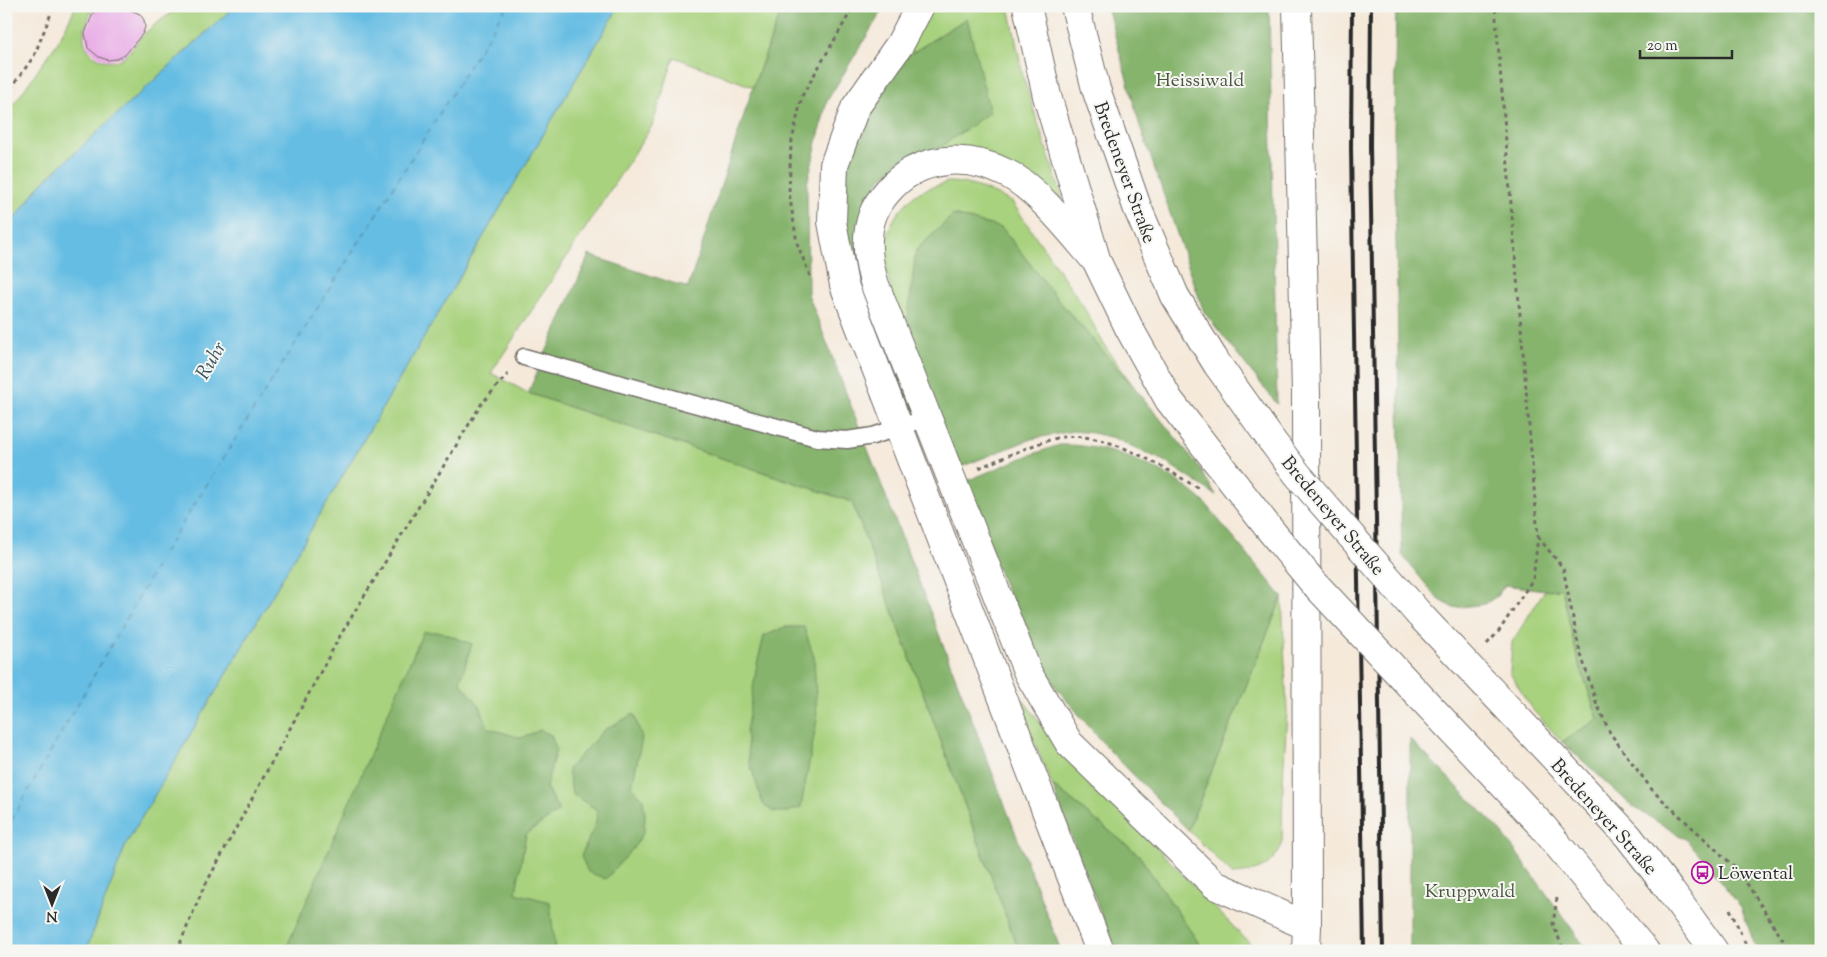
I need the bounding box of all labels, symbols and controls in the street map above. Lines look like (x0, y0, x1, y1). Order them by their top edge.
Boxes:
scale bar (1640, 28, 1732, 60)
text: 20 m (1647, 36, 1678, 57)
park label: Heissiwald (1156, 68, 1244, 95)
street label: Bredeneyer Straße (1086, 98, 1162, 247)
water label: Ruhr (190, 337, 235, 386)
street label: Bredeneyer Straße (1274, 451, 1390, 582)
street label: Bredeneyer Straße (1543, 753, 1663, 882)
bus stop icon: Löwental (1690, 860, 1714, 884)
place label: Löwental (1718, 861, 1793, 888)
park label: Kruppwald (1425, 879, 1516, 906)
north arrow (28, 880, 78, 930)
text: N (46, 905, 58, 925)

